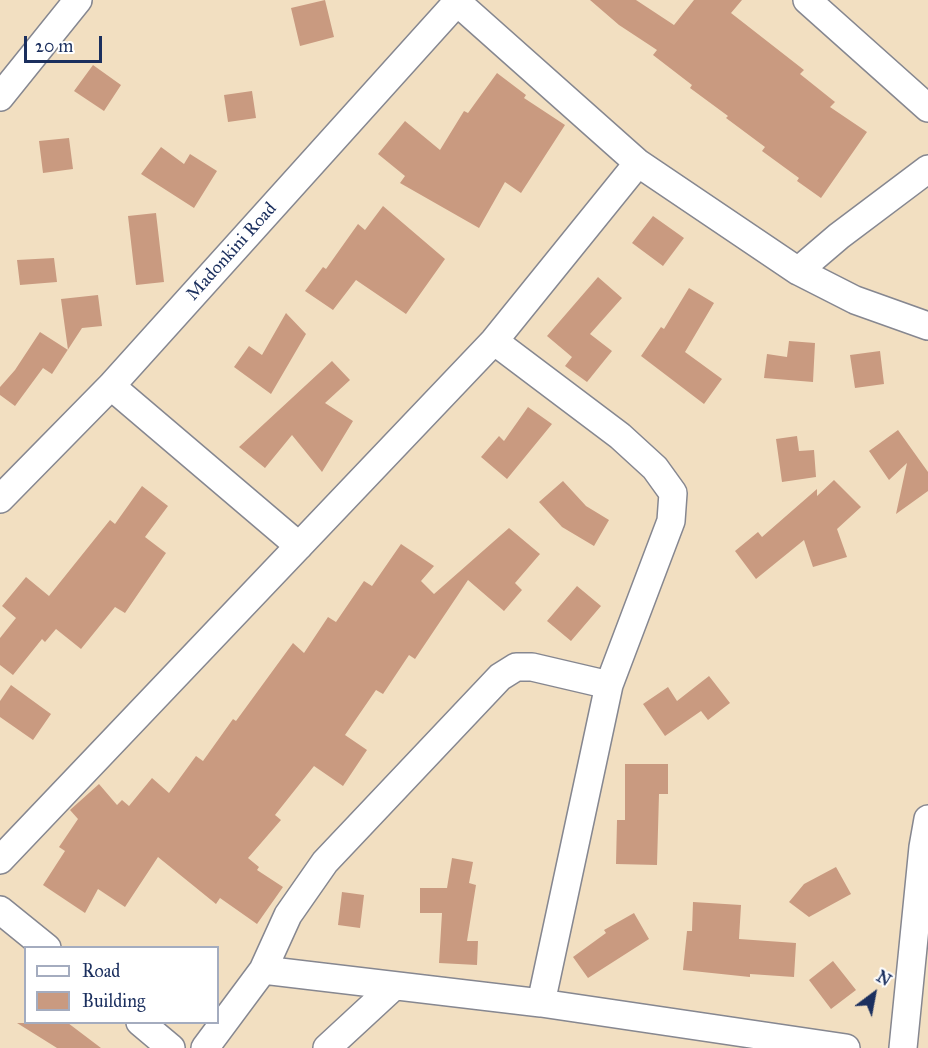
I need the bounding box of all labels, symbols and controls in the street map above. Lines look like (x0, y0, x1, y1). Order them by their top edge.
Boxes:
scale bar (27, 24, 105, 62)
text: 20 m (35, 35, 73, 57)
street label: Madonkini Road (182, 199, 282, 305)
legend (24, 946, 219, 1024)
text: Road (82, 960, 120, 982)
north arrow (844, 964, 904, 1024)
text: N (873, 967, 895, 990)
text: Building (82, 990, 145, 1012)

